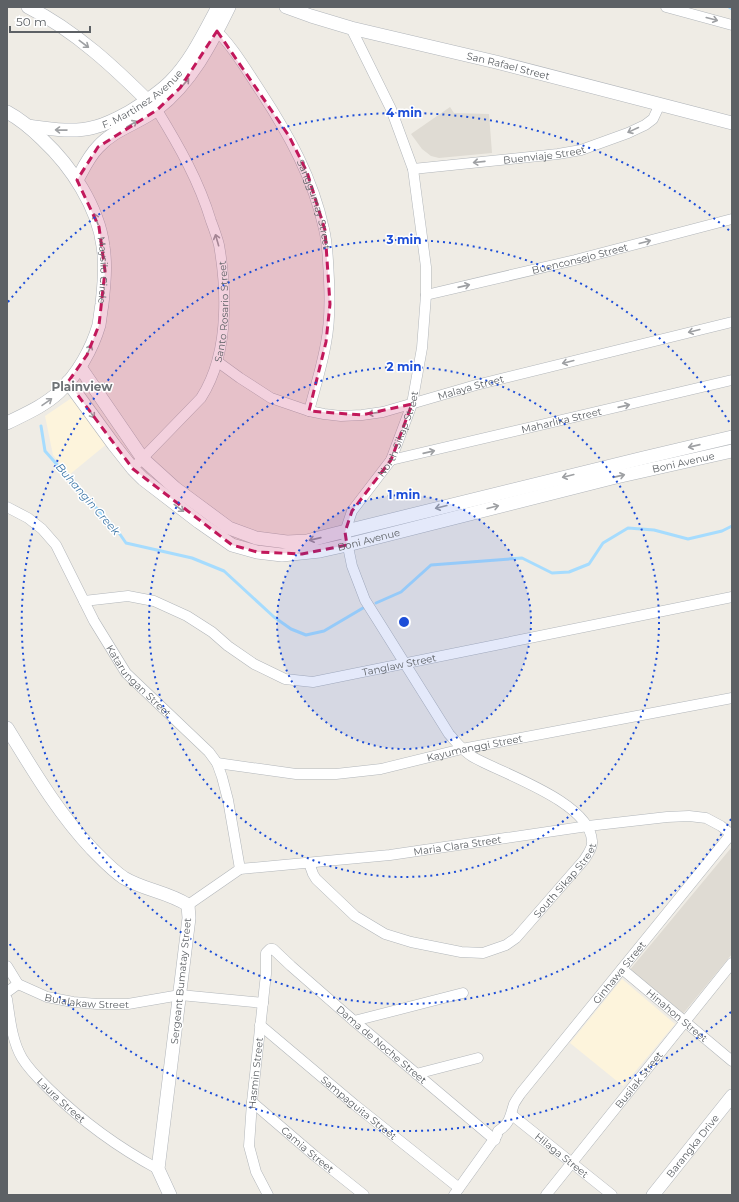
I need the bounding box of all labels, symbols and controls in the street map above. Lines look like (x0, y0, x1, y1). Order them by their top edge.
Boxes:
scale bar (10, 8, 90, 34)
text: 50 m (16, 14, 47, 29)
one-way arrow (706, 16, 719, 23)
one-way arrow (79, 39, 90, 48)
street label: San Rafael Street (465, 49, 551, 82)
street label: F. Martinez Avenue (100, 67, 185, 131)
one-way arrow (180, 77, 189, 88)
text: 4 min (386, 105, 422, 120)
one-way arrow (126, 119, 138, 127)
one-way arrow (55, 126, 68, 133)
one-way arrow (627, 127, 639, 134)
street label: Buenviaje Street (502, 142, 587, 166)
street label: Sanggumay Street (294, 157, 334, 250)
one-way arrow (473, 159, 486, 166)
one-way arrow (91, 213, 99, 225)
text: 3 min (386, 232, 422, 247)
one-way arrow (213, 234, 220, 247)
street label: Maysilo Circle (95, 235, 111, 305)
one-way arrow (638, 238, 651, 245)
street label: Buenconsejo Street (530, 240, 629, 276)
street label: Santo Rosario Street (211, 260, 231, 364)
one-way arrow (457, 282, 470, 289)
one-way arrow (688, 328, 701, 336)
one-way arrow (85, 344, 93, 356)
text: 2 min (387, 359, 421, 374)
one-way arrow (562, 359, 575, 367)
street label: Malaya Street (436, 372, 505, 402)
district label: Plainview (51, 379, 113, 394)
street label: North Sikap Street (374, 390, 421, 479)
one-way arrow (41, 398, 52, 406)
one-way arrow (617, 401, 630, 409)
street label: Maharlika Street (520, 404, 603, 436)
one-way arrow (87, 408, 95, 419)
one-way arrow (368, 409, 381, 417)
one-way arrow (688, 443, 701, 451)
one-way arrow (422, 447, 435, 455)
street label: Boni Avenue (651, 449, 716, 475)
water label: Buhangin Creek (53, 460, 123, 538)
one-way arrow (612, 472, 625, 480)
one-way arrow (561, 473, 574, 481)
text: 1 min (388, 487, 420, 502)
one-way arrow (174, 503, 185, 512)
one-way arrow (486, 503, 499, 511)
one-way arrow (435, 504, 448, 512)
street label: Boni Avenue (336, 525, 401, 553)
one-way arrow (309, 535, 322, 543)
centre of rings (397, 615, 411, 629)
street label: Katarungan Street (104, 642, 174, 719)
street label: Tanglaw Street (361, 651, 437, 678)
street label: Kayumanggi Street (425, 731, 523, 764)
street label: Maria Clara Street (413, 832, 502, 858)
street label: South Sikap Street (530, 842, 599, 920)
street label: Sergeant Bumatay Street (168, 917, 194, 1045)
street label: Ginhawa Street (590, 938, 648, 1006)
street label: Hinahon Street (644, 986, 711, 1045)
street label: Bulalakaw Street (43, 990, 129, 1011)
street label: Dama de Noche Street (334, 1002, 430, 1086)
street label: Hasmin Street (245, 1037, 266, 1109)
street label: Busilak Street (612, 1048, 665, 1111)
street label: Sampaguita Street (318, 1073, 400, 1142)
street label: Laura Street (35, 1075, 88, 1125)
street label: Barangka Drive (663, 1112, 721, 1180)
street label: Camia Street (279, 1123, 337, 1175)
street label: Hilaga Street (532, 1130, 591, 1180)

